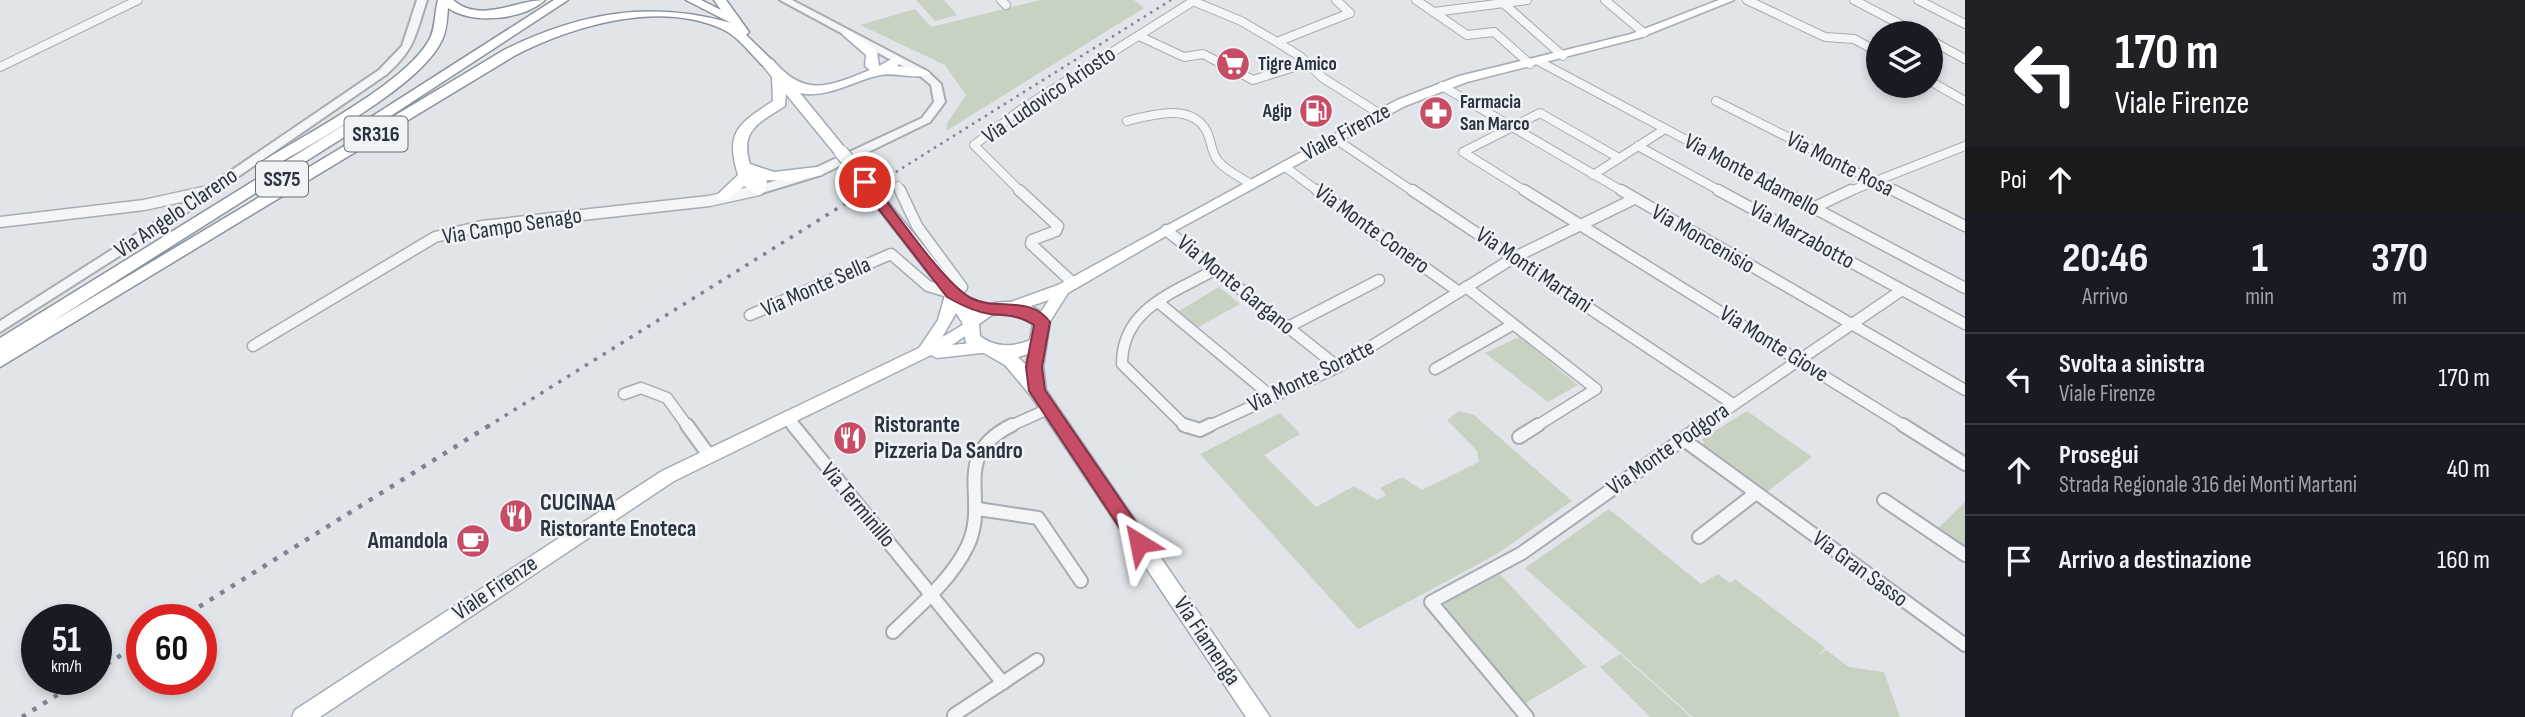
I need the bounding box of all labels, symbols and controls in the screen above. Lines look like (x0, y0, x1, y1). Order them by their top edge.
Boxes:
map controls (1866, 21, 1943, 98)
button: layers (1866, 21, 1943, 98)
text: 170 m (2115, 24, 2219, 83)
icon: left (2000, 28, 2091, 119)
street label: Via Ludovico Ariosto (977, 40, 1121, 150)
supermarket icon: Tigre Amico (1214, 45, 1252, 83)
place label: Tigre Amico (1258, 53, 1337, 76)
text: Viale Firenze (2115, 84, 2249, 123)
place label: Farmacia San Marco (1460, 91, 1529, 136)
fuel station icon: Agip (1297, 92, 1335, 130)
pharmacy icon: Farmacia San Marco (1417, 94, 1455, 132)
street label: Viale Firenze (1297, 97, 1395, 167)
place label: Agip (1262, 100, 1292, 123)
road number: SR316 (344, 116, 408, 152)
street label: Via Monte Rosa (1782, 125, 1898, 203)
street label: Via Monte Adamello (1679, 127, 1825, 223)
pin (835, 152, 895, 212)
icon: ahead (2041, 161, 2079, 199)
street label: Via Angelo Clareno (109, 162, 243, 264)
road number: SS75 (256, 162, 308, 196)
icon: arrive (846, 163, 884, 201)
text: Poi (2000, 165, 2027, 196)
street label: Via Monte Conero (1309, 178, 1435, 280)
street label: Via Marzabotto (1745, 195, 1859, 275)
street label: Via Moncenisio (1646, 198, 1760, 280)
street label: Via Campo Senago (440, 201, 584, 251)
street label: Via Monti Martani (1470, 221, 1598, 319)
street label: Via Monte Gargano (1171, 229, 1301, 341)
text: 20:46 (2062, 233, 2148, 284)
text: 1 (2252, 233, 2268, 284)
text: 370 (2371, 233, 2428, 284)
street label: Via Monte Sella (757, 250, 875, 324)
text: Arrivo (2082, 283, 2128, 311)
text: min (2245, 283, 2274, 311)
text: m (2392, 283, 2407, 311)
street label: Via Monte Giove (1714, 299, 1834, 389)
street label: Via Monte Soratte (1243, 333, 1379, 419)
text: Svolta a sinistra (2059, 349, 2205, 380)
icon: left (2000, 360, 2038, 398)
text: 170 m (2438, 363, 2490, 394)
text: Viale Firenze (2059, 380, 2156, 408)
street label: Via Monte Podgora (1602, 397, 1734, 501)
place label: Ristorante Pizzeria Da Sandro (874, 411, 1023, 465)
restaurant icon: Ristorante Pizzeria Da Sandro (831, 419, 869, 457)
text: Prosegui (2059, 440, 2138, 471)
icon: ahead (2000, 451, 2038, 489)
text: 40 m (2447, 454, 2490, 485)
street label: Via Terminillo (814, 457, 902, 553)
text: Strada Regionale 316 dei Monti Martani (2059, 471, 2357, 499)
place label: CUCINAA Ristorante Enoteca (540, 489, 696, 543)
restaurant icon: CUCINAA Ristorante Enoteca (497, 497, 535, 535)
position arrow (1102, 506, 1176, 580)
cafe icon: Amandola (454, 522, 492, 560)
street label: Via Gran Sasso (1807, 525, 1913, 613)
place label: Amandola (367, 527, 448, 555)
icon: arrive (2000, 542, 2038, 580)
text: Arrivo a destinazione (2059, 545, 2252, 576)
text: 160 m (2437, 545, 2490, 576)
street label: Viale Firenze (447, 549, 543, 627)
street label: Via Fiamenga (1167, 591, 1247, 691)
speed limit sign: 60 (126, 604, 217, 695)
text: 51 (52, 619, 81, 662)
text: km/h (51, 656, 82, 677)

